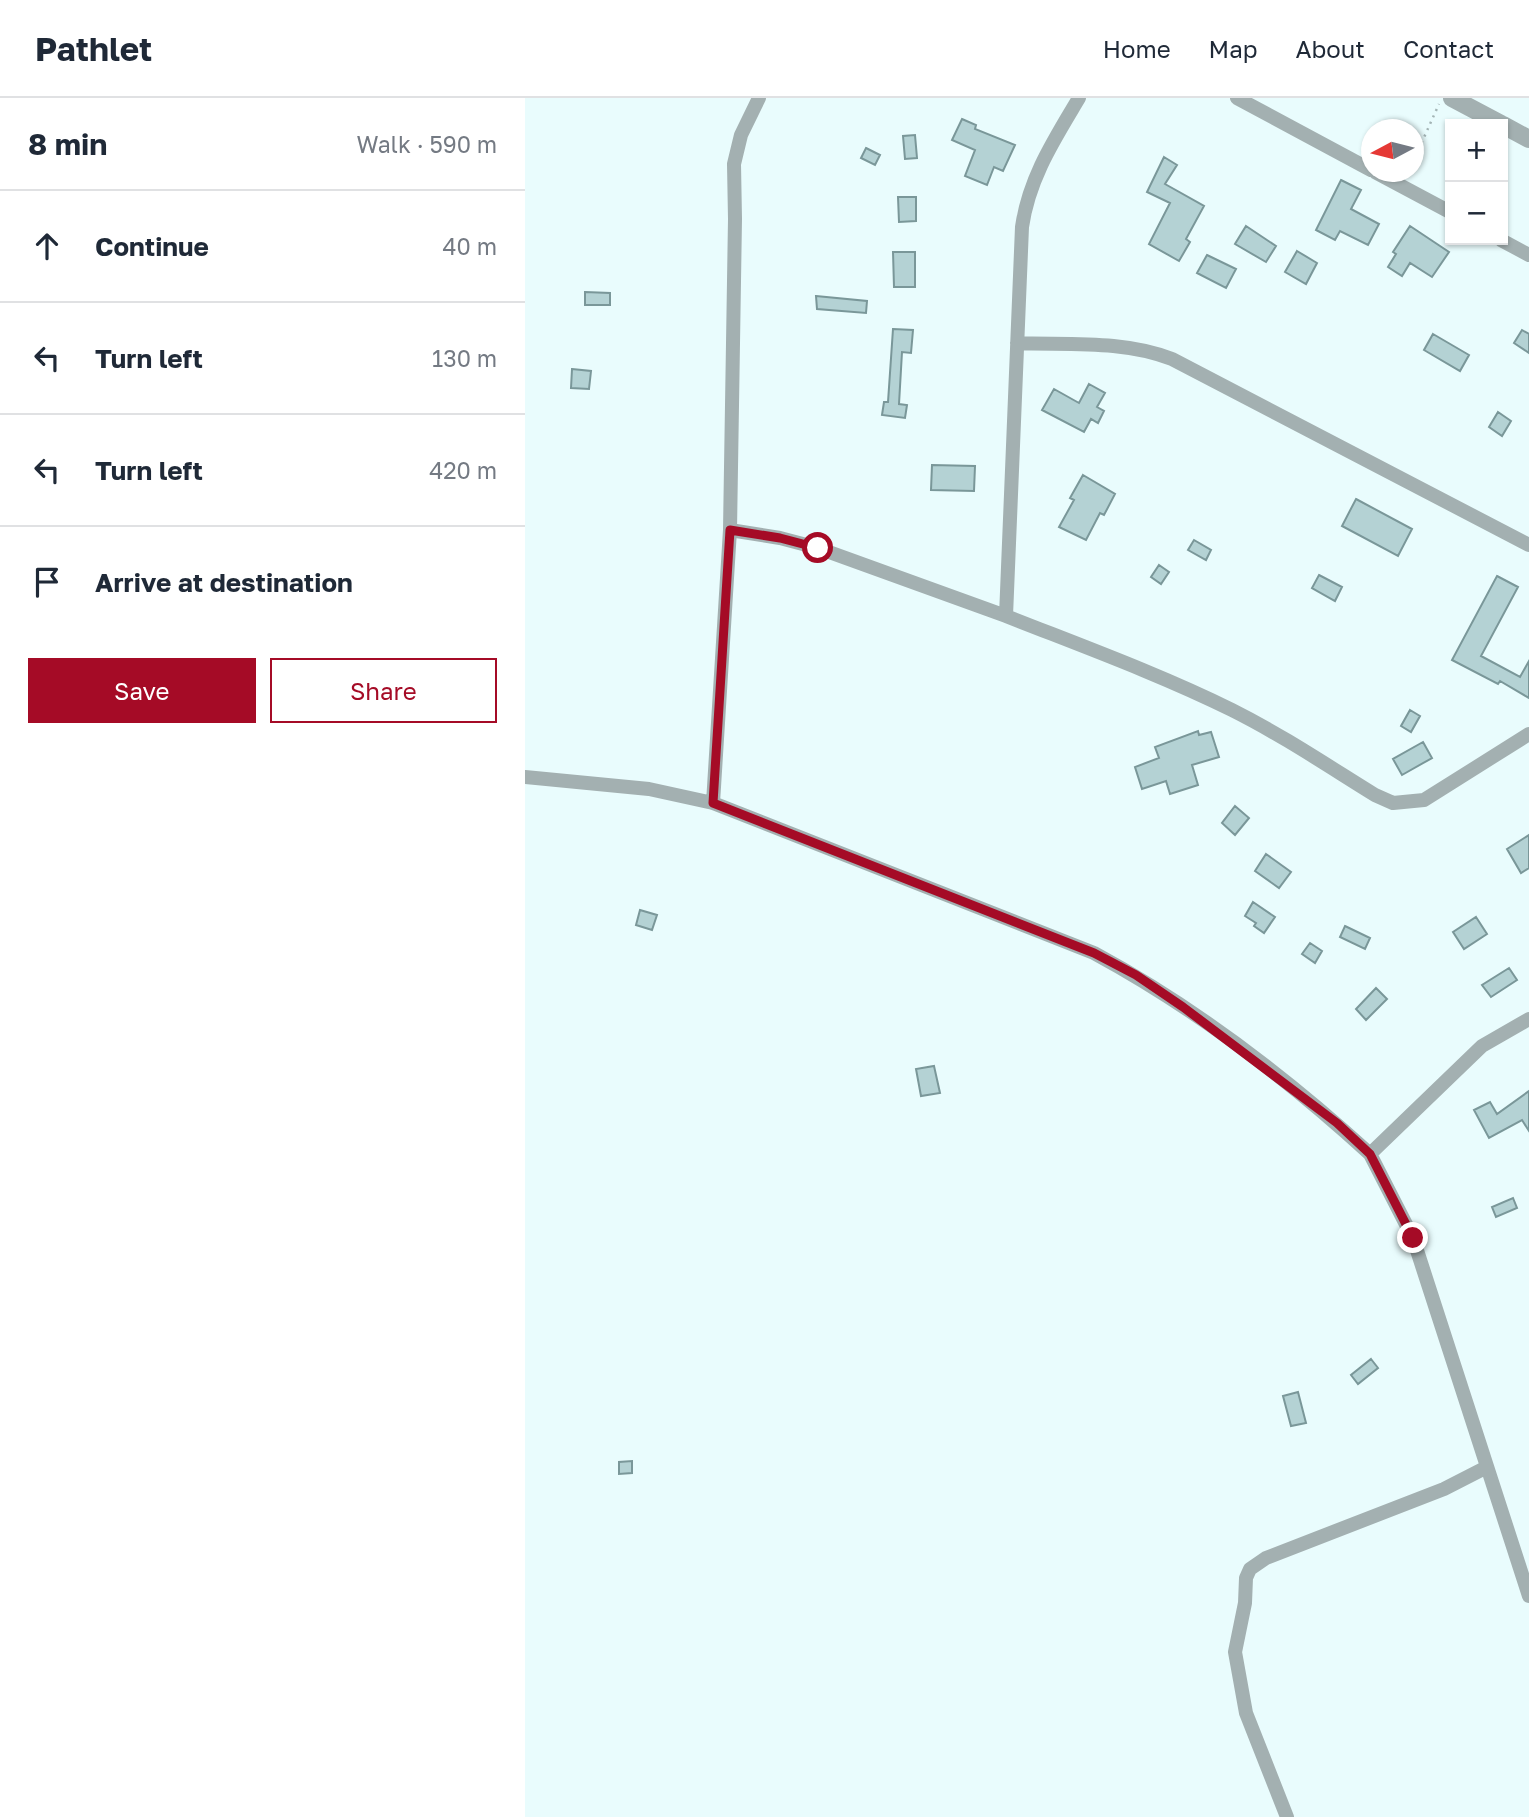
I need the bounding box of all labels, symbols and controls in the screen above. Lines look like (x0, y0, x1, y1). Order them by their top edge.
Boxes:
text: Pathlet (35, 29, 152, 68)
text: Home (1103, 34, 1171, 63)
text: Map (1209, 34, 1258, 63)
text: About (1296, 34, 1365, 63)
text: Contact (1403, 34, 1494, 63)
north arrow (1361, 119, 1424, 182)
map controls (1445, 119, 1508, 245)
button: + (1445, 119, 1508, 182)
text: 8 min (28, 126, 107, 162)
text: Walk · 590 m (356, 130, 497, 158)
button: − (1445, 182, 1508, 245)
icon: ahead (28, 227, 66, 265)
text: Continue (95, 231, 209, 262)
text: 40 m (443, 232, 497, 260)
icon: left (28, 339, 66, 377)
text: Turn left (95, 343, 203, 374)
text: 130 m (432, 344, 497, 372)
icon: left (28, 451, 66, 489)
text: Turn left (95, 455, 203, 486)
text: 420 m (429, 456, 497, 484)
route start (802, 532, 833, 563)
icon: arrive (28, 563, 66, 601)
text: Arrive at destination (95, 567, 353, 598)
button: Save (28, 658, 256, 723)
button: Share (270, 658, 497, 723)
route end (1397, 1222, 1428, 1253)

